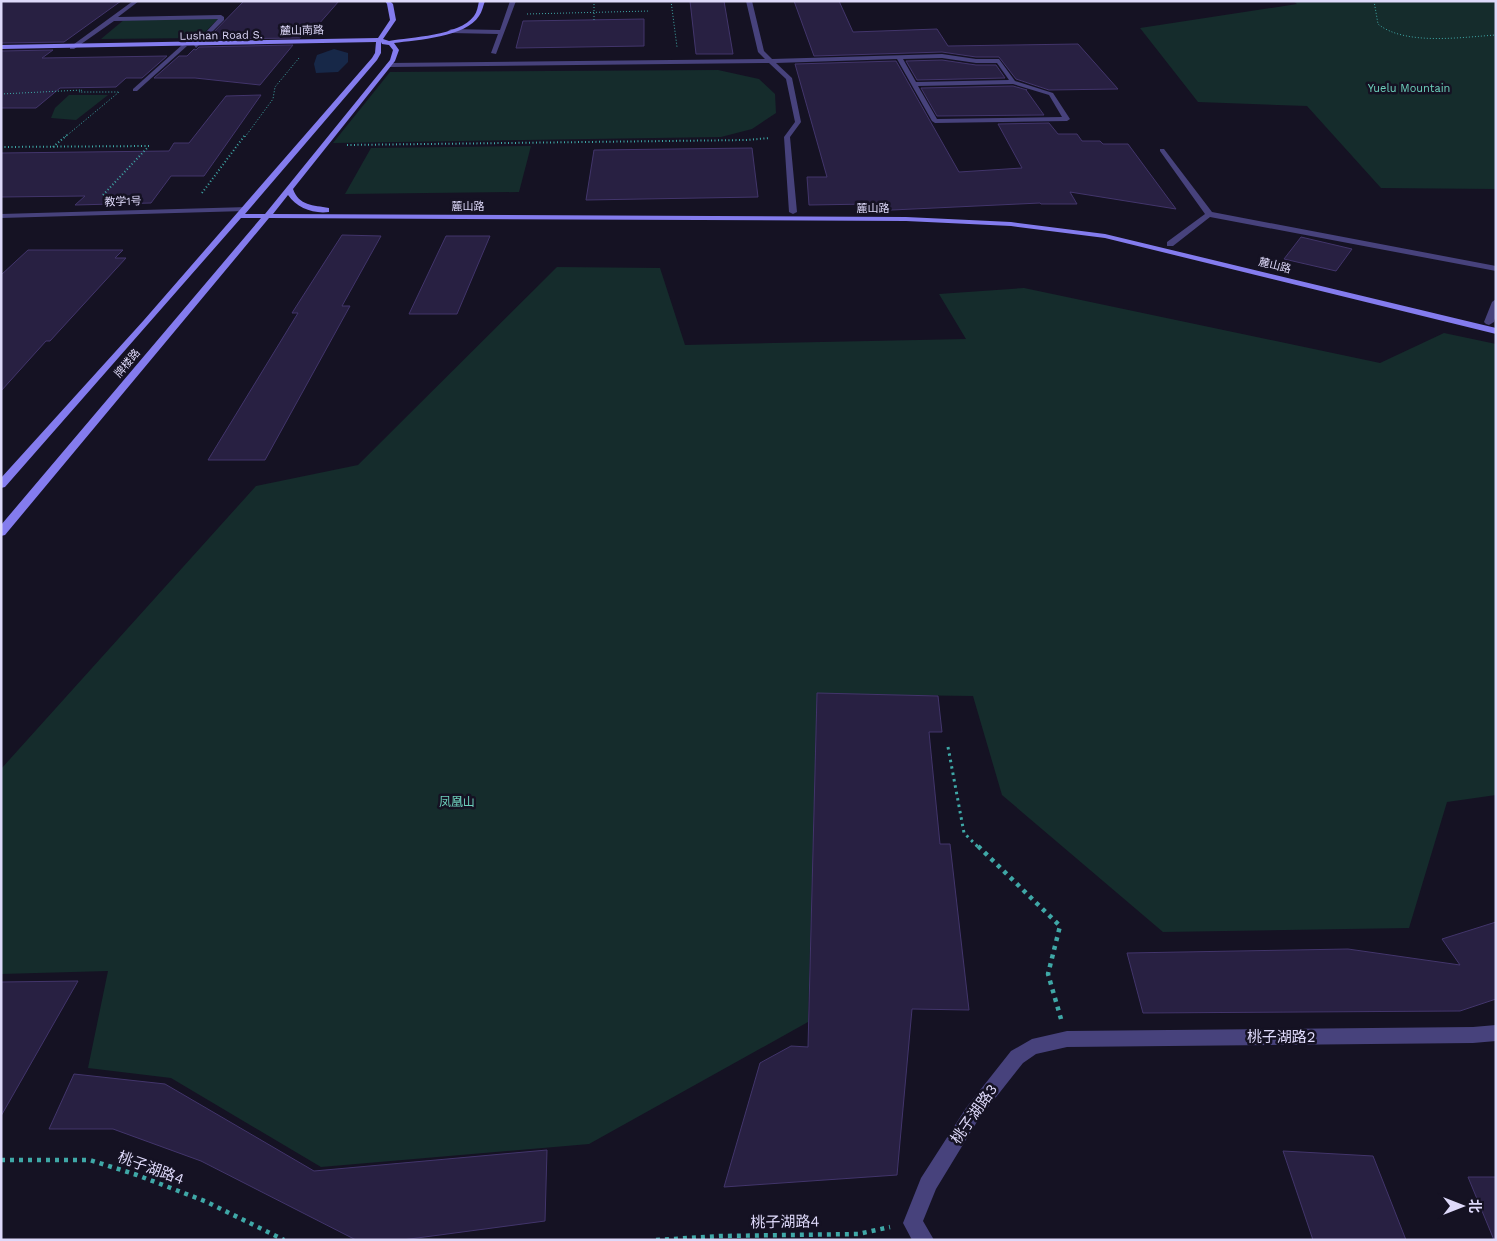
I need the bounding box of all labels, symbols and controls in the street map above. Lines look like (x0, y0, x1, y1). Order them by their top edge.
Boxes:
street label: 麓山南路 (280, 24, 324, 37)
street label: Lushan Road S. (179, 28, 263, 43)
park label: Yuelu Mountain (1368, 82, 1450, 95)
street label: 教学1号 (104, 194, 142, 209)
street label: 麓山路 (452, 200, 485, 213)
street label: 麓山路 (857, 202, 890, 215)
street label: 麓山路 (1257, 255, 1292, 276)
street label: 牌楼路 (112, 347, 143, 380)
park label: 凤凰山 (439, 795, 475, 809)
street label: 桃子湖路2 (1247, 1028, 1315, 1046)
street label: 桃子湖路3 (947, 1081, 1001, 1147)
street label: 桃子湖路4 (115, 1148, 187, 1188)
north arrow (1437, 1181, 1487, 1231)
text: 北 (1467, 1199, 1483, 1213)
street label: 桃子湖路4 (750, 1212, 820, 1232)

